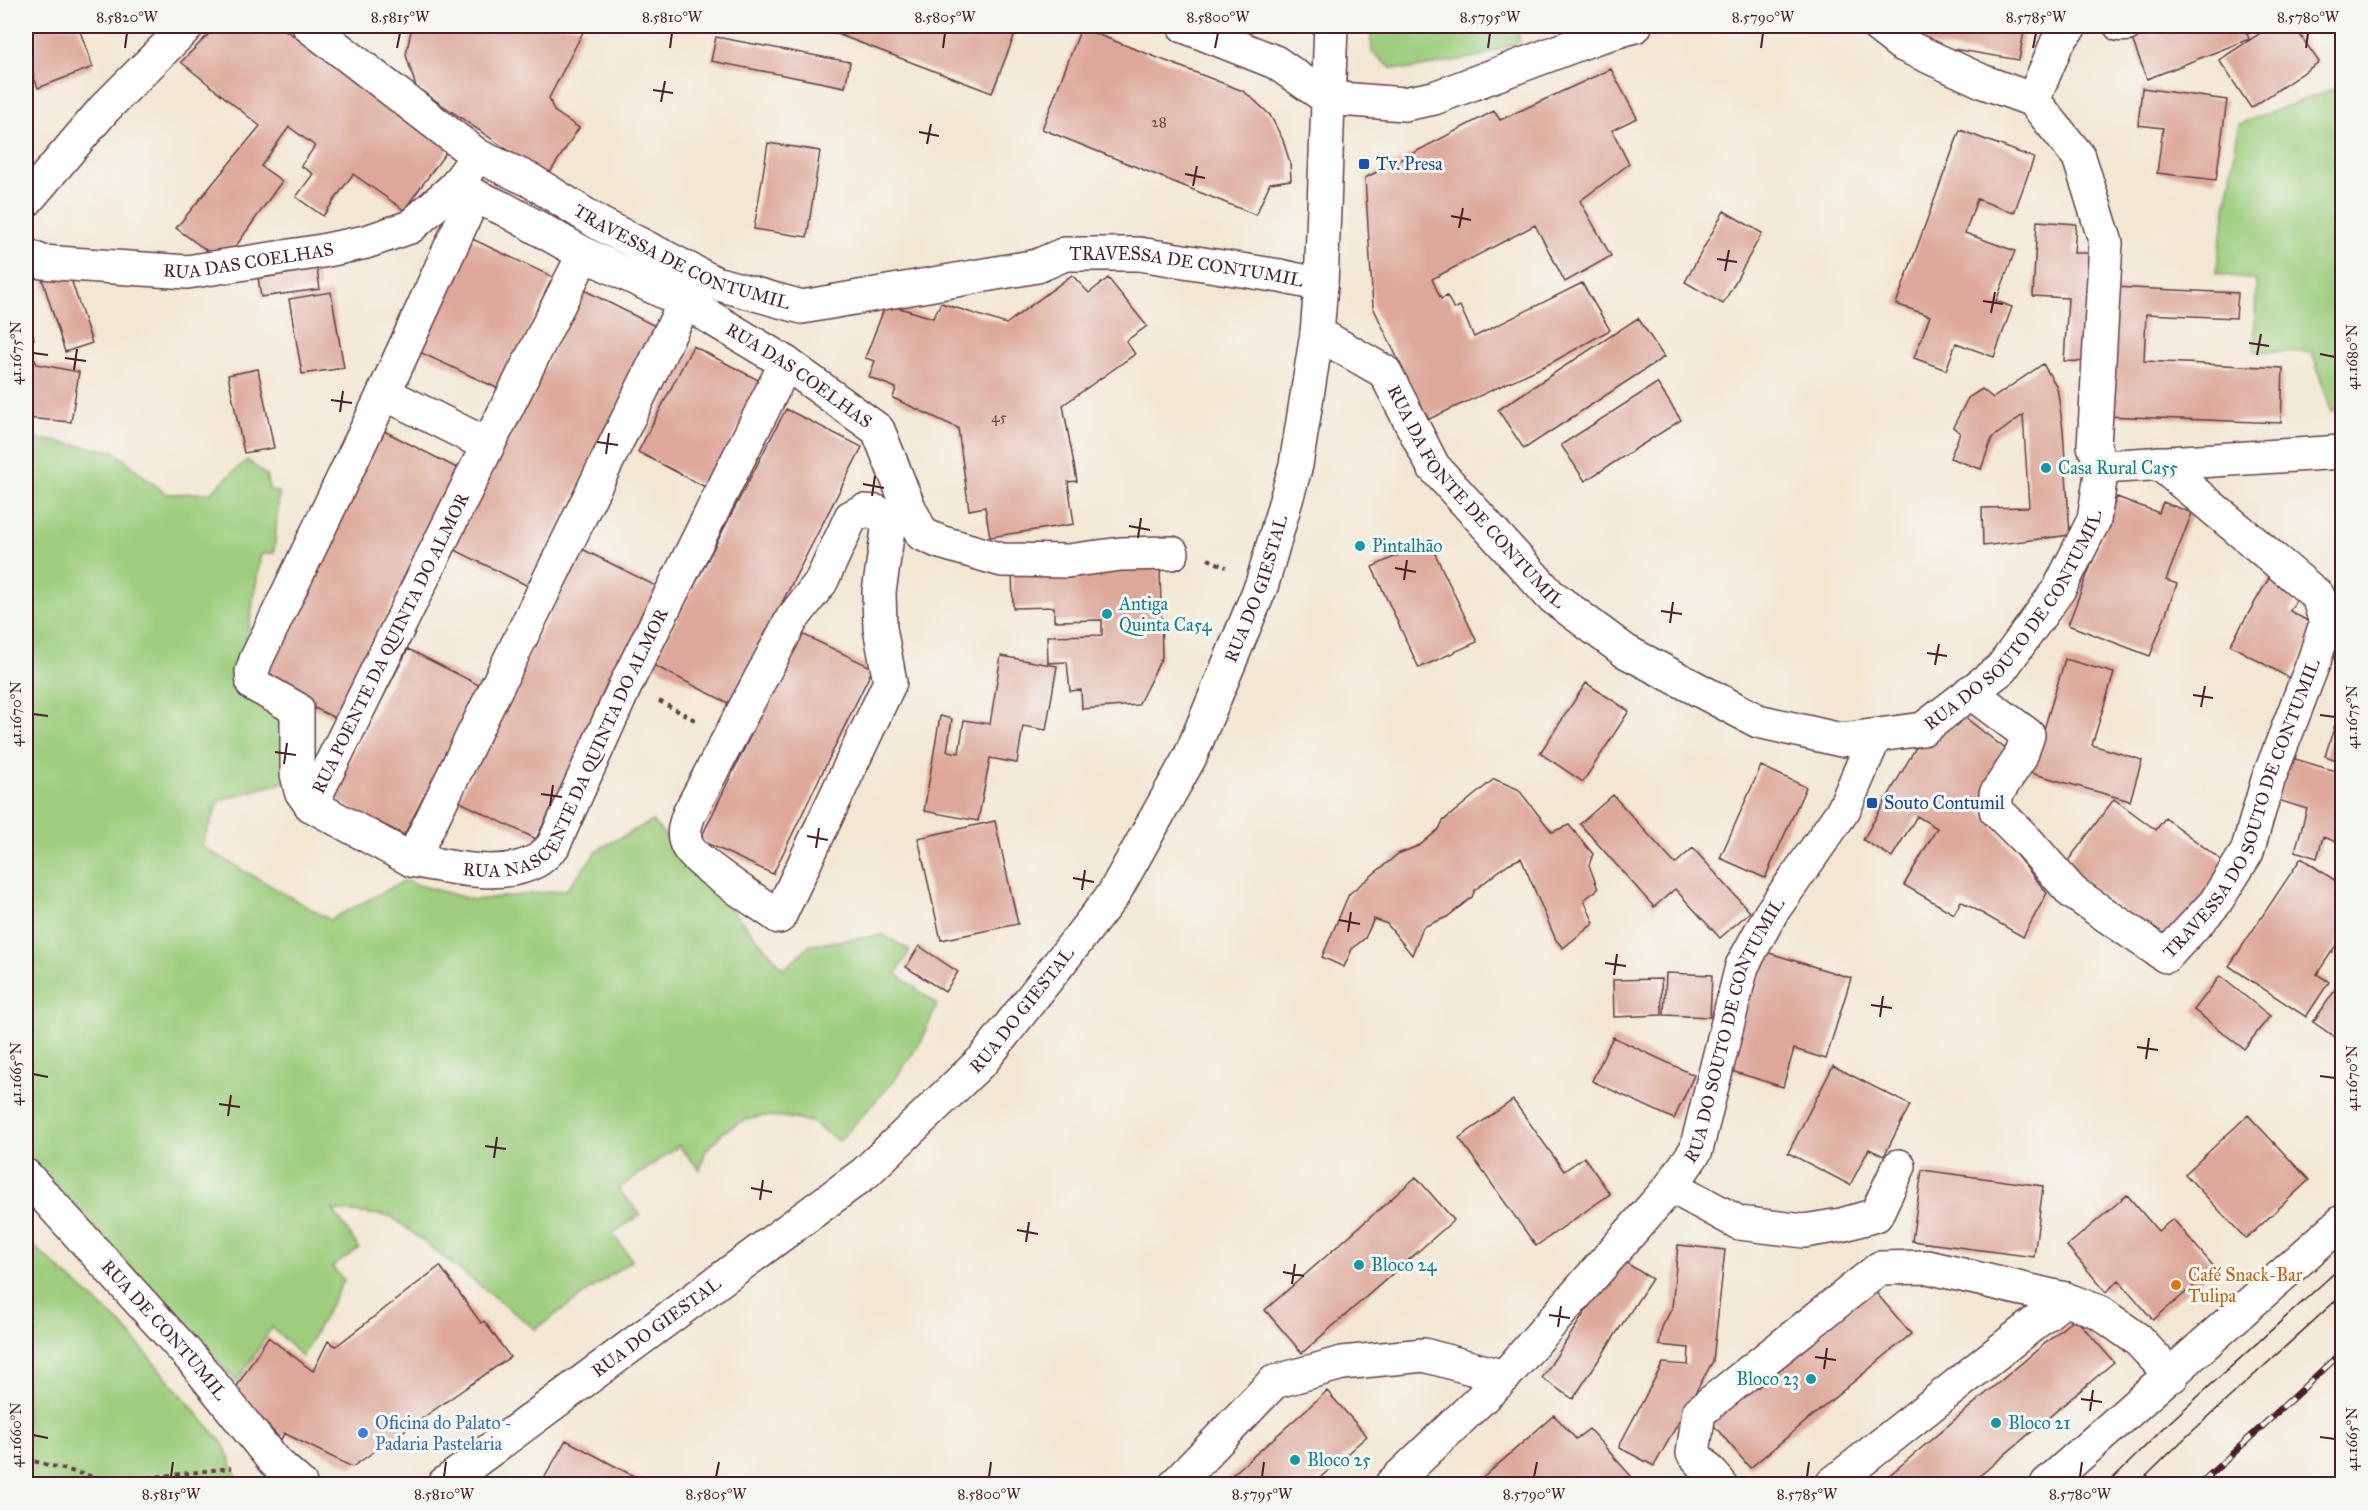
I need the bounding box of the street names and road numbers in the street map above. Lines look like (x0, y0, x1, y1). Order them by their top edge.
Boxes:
street label: TRAVESSA DE CONTUMIL (569, 199, 793, 314)
street label: RUA DAS COELHAS (162, 238, 336, 283)
street label: TRAVESSA DE CONTUMIL (1069, 243, 1306, 292)
street label: RUA DAS COELHAS (722, 318, 876, 433)
street label: RUA DA FONTE DE CONTUMIL (1382, 381, 1570, 614)
street label: RUA POENTE DA QUINTA DO ALMOR (307, 488, 474, 797)
street label: RUA DO SOUTO DE CONTUMIL (1920, 508, 2106, 735)
street label: RUA DO GIESTAL (1220, 512, 1292, 666)
street label: RUA NASCENTE DA QUINTA DO ALMOR (462, 603, 674, 882)
street label: TRAVESSA DO SOUTO DE CONTUMIL (2158, 655, 2325, 963)
street label: RUA DO SOUTO DE CONTUMIL (1679, 893, 1790, 1167)
street label: RUA DO GIESTAL (965, 942, 1079, 1078)
street label: RUA DE CONTUMIL (97, 1255, 232, 1405)
street label: RUA DO GIESTAL (587, 1272, 726, 1382)

